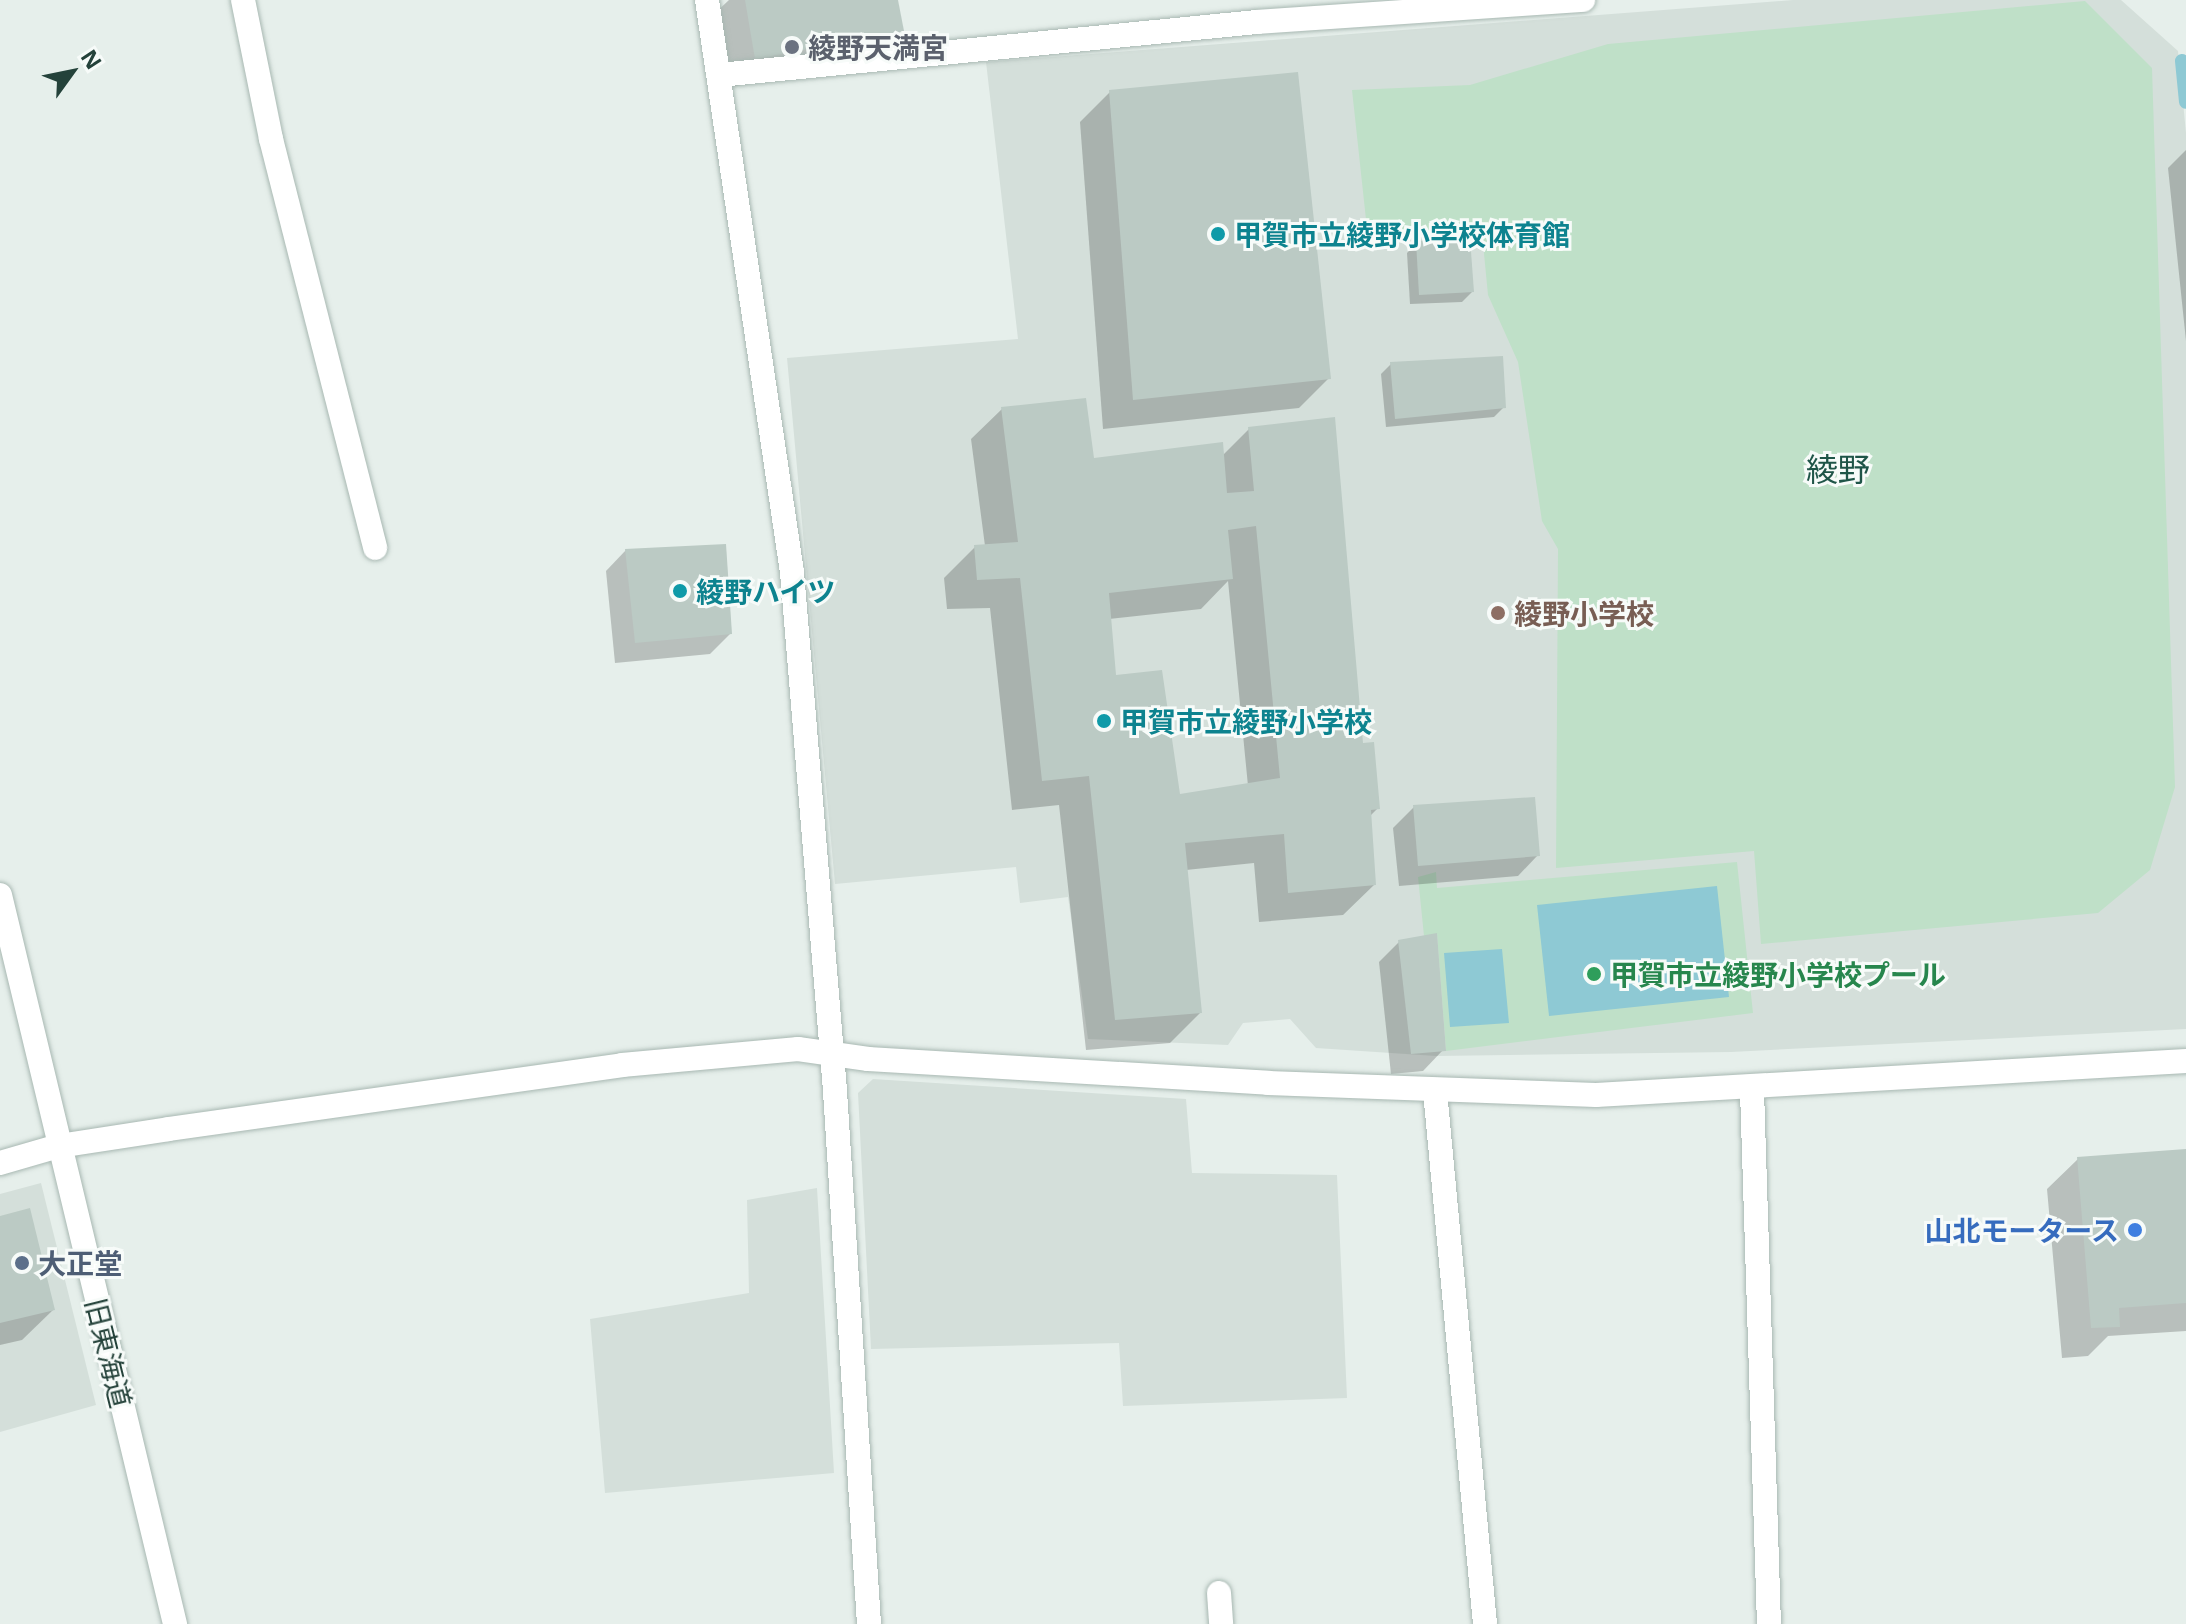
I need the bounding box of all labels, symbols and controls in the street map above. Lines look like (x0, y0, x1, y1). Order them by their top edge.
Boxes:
place label: 綾野天満宮 (808, 30, 948, 64)
north arrow (32, 32, 112, 112)
marker: 綾野天満宮 (783, 38, 801, 56)
text: N (75, 43, 110, 75)
place label: 甲賀市立綾野小学校体育館 (1234, 217, 1570, 251)
marker: 甲賀市立綾野小学校体育館 (1209, 225, 1227, 243)
district label: 綾野 (1806, 450, 1870, 488)
place label: 綾野ハイツ (696, 574, 836, 608)
marker: 綾野ハイツ (671, 582, 689, 600)
place label: 綾野小学校 (1514, 596, 1654, 630)
marker: 綾野小学校 (1489, 604, 1507, 622)
place label: 甲賀市立綾野小学校 (1120, 704, 1372, 738)
marker: 甲賀市立綾野小学校 (1095, 712, 1113, 730)
place label: 甲賀市立綾野小学校プール (1610, 957, 1946, 991)
marker: 甲賀市立綾野小学校プール (1585, 965, 1603, 983)
place label: 山北モータース (1923, 1213, 2119, 1247)
marker: 山北モータース (2126, 1221, 2144, 1239)
place label: 大正堂 (38, 1246, 122, 1280)
marker: 大正堂 (13, 1254, 31, 1272)
street label: 旧東海道 (79, 1295, 139, 1411)

